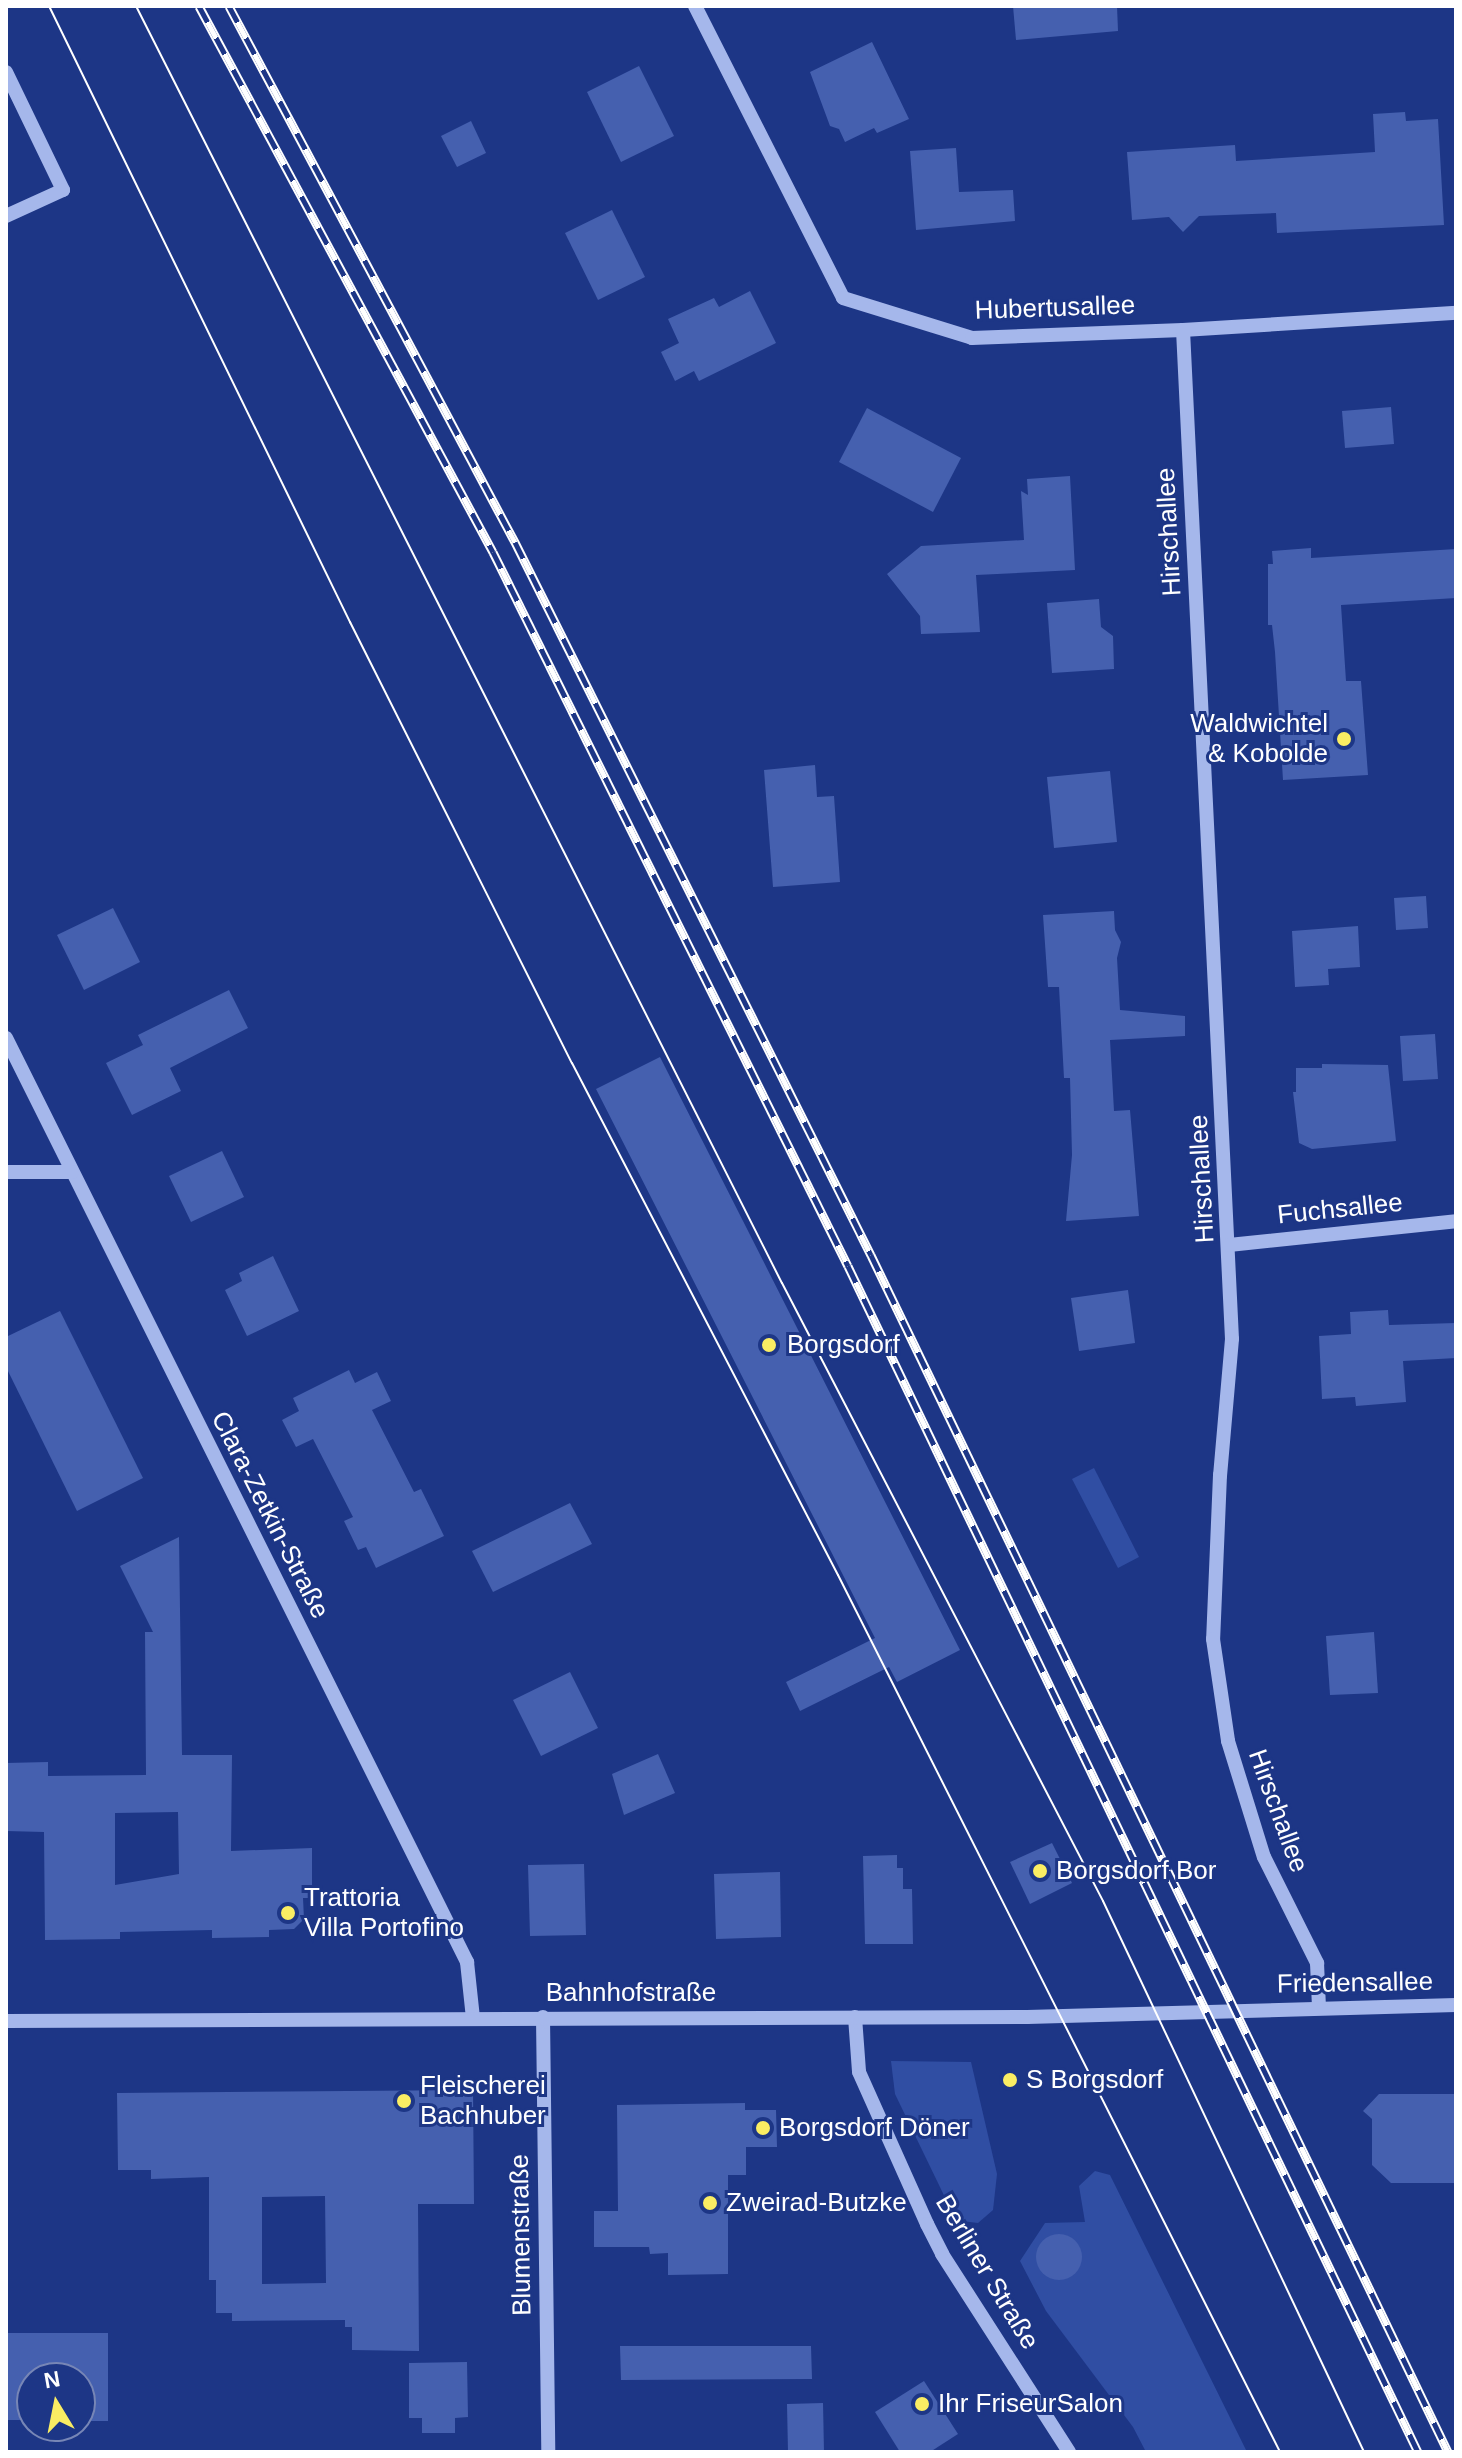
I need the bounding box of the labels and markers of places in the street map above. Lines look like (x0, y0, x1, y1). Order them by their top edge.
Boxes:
place label: Waldwichtel & Kobolde (1190, 708, 1328, 770)
marker: Waldwichtel & Kobolde (1335, 730, 1353, 748)
place label: Borgsdorf (787, 1329, 900, 1361)
marker: Borgsdorf (758, 1334, 780, 1356)
place label: Borgsdorf Bor (1056, 1855, 1216, 1887)
marker: Borgsdorf Bor (1031, 1862, 1049, 1880)
place label: Trattoria Villa Portofino (304, 1882, 464, 1944)
marker: Trattoria Villa Portofino (279, 1904, 297, 1922)
place label: S Borgsdorf (1026, 2064, 1163, 2096)
place label: Fleischerei Bachhuber (420, 2070, 546, 2132)
marker: S Borgsdorf (1001, 2071, 1019, 2089)
marker: Fleischerei Bachhuber (395, 2092, 413, 2110)
place label: Borgsdorf Döner (779, 2112, 970, 2144)
marker: Borgsdorf Döner (754, 2119, 772, 2137)
place label: Zweirad-Butzke (726, 2187, 907, 2219)
marker: Zweirad-Butzke (701, 2194, 719, 2212)
place label: Ihr FriseurSalon (938, 2388, 1123, 2420)
marker: Ihr FriseurSalon (913, 2395, 931, 2413)

